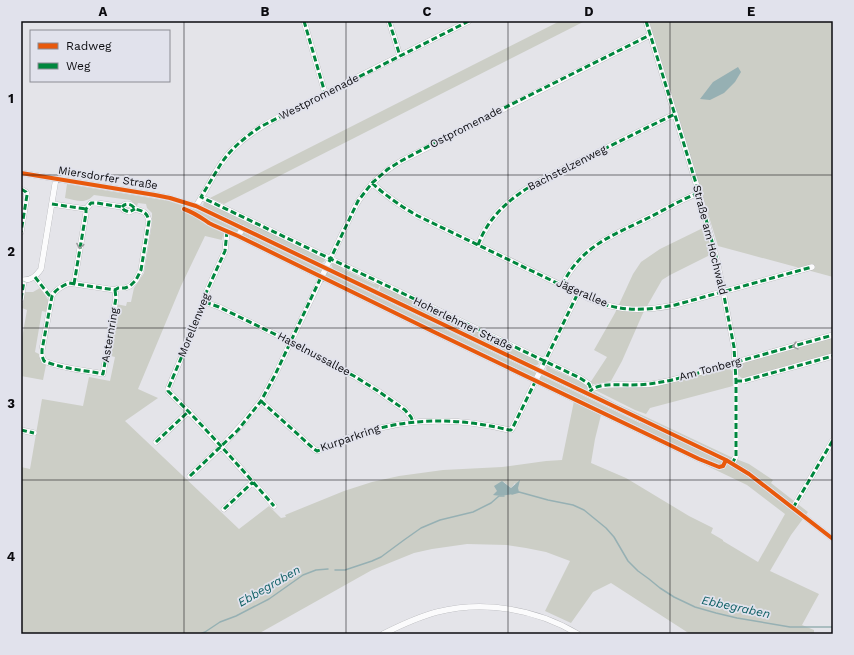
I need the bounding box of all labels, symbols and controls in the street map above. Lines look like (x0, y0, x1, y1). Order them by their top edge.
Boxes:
text: A (99, 4, 108, 19)
text: B (261, 4, 270, 19)
text: C (423, 4, 432, 19)
text: D (584, 4, 594, 19)
text: E (747, 4, 755, 19)
legend (30, 30, 170, 82)
text: Radweg (66, 39, 112, 53)
text: Weg (66, 59, 91, 73)
street label: Westpromenade (277, 71, 361, 123)
text: 1 (8, 91, 14, 106)
street label: Ostpromenade (428, 103, 504, 151)
street label: Bachstelzenweg (525, 142, 609, 193)
street label: Miersdorfer Straße (57, 164, 159, 192)
street label: Straße am Hochwald (690, 184, 730, 296)
one-way arrow (77, 243, 85, 249)
text: 2 (7, 244, 15, 259)
street label: Jägerallee (554, 276, 610, 310)
street label: Morellenweg (175, 291, 213, 359)
street label: Hoherlehmer Straße (411, 294, 515, 354)
street label: Asternring (99, 306, 121, 363)
street label: Haselnussallee (275, 329, 353, 379)
one-way arrow (792, 341, 799, 350)
street label: Am Tonberg (678, 354, 742, 383)
text: 3 (7, 396, 15, 411)
street label: Kurparkring (319, 422, 382, 454)
text: 4 (7, 549, 16, 564)
water label: Ebbegraben (235, 562, 303, 610)
water label: Ebbegraben (700, 593, 772, 621)

